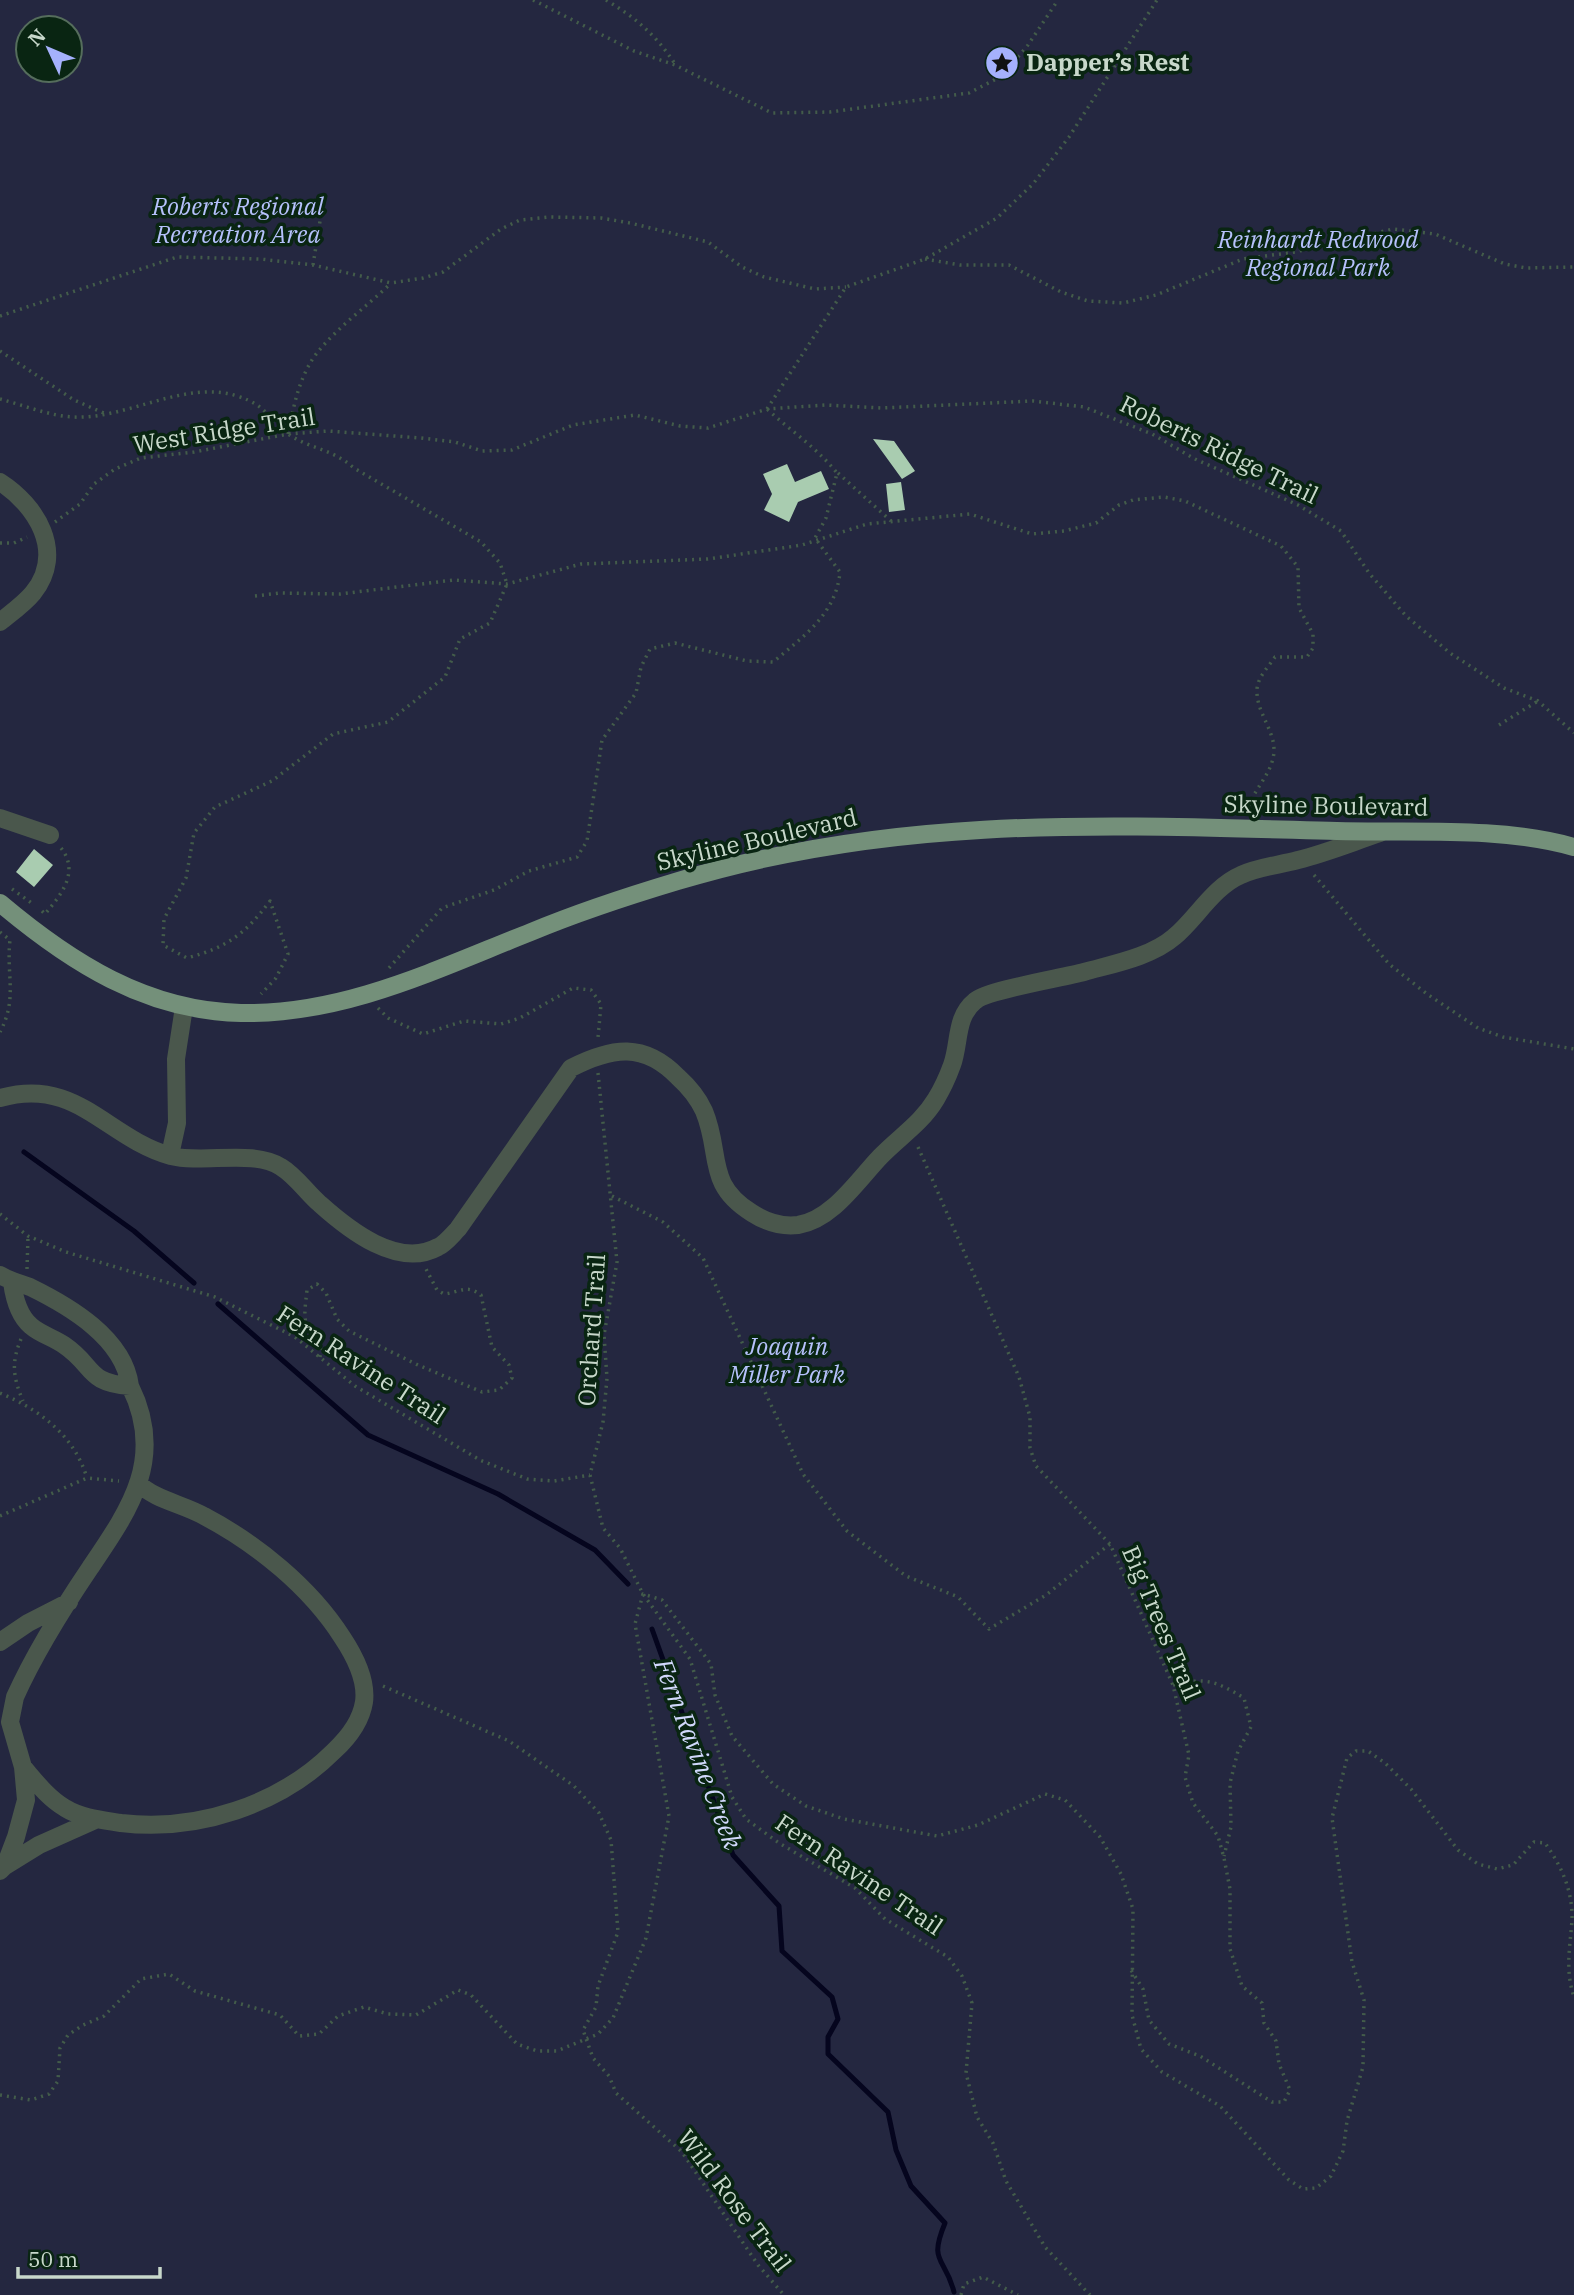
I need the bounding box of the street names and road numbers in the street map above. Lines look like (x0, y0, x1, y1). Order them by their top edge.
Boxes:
street label: Roberts Ridge Trail (1115, 387, 1324, 511)
street label: West Ridge Trail (130, 400, 317, 460)
street label: Skyline Boulevard (1223, 787, 1429, 823)
street label: Skyline Boulevard (653, 800, 860, 878)
street label: Orchard Trail (570, 1253, 612, 1407)
street label: Fern Ravine Trail (271, 1298, 452, 1431)
street label: Big Trees Trail (1115, 1540, 1209, 1705)
street label: Fern Ravine Trail (770, 1806, 949, 1942)
street label: Wild Rose Trail (671, 2122, 799, 2278)

